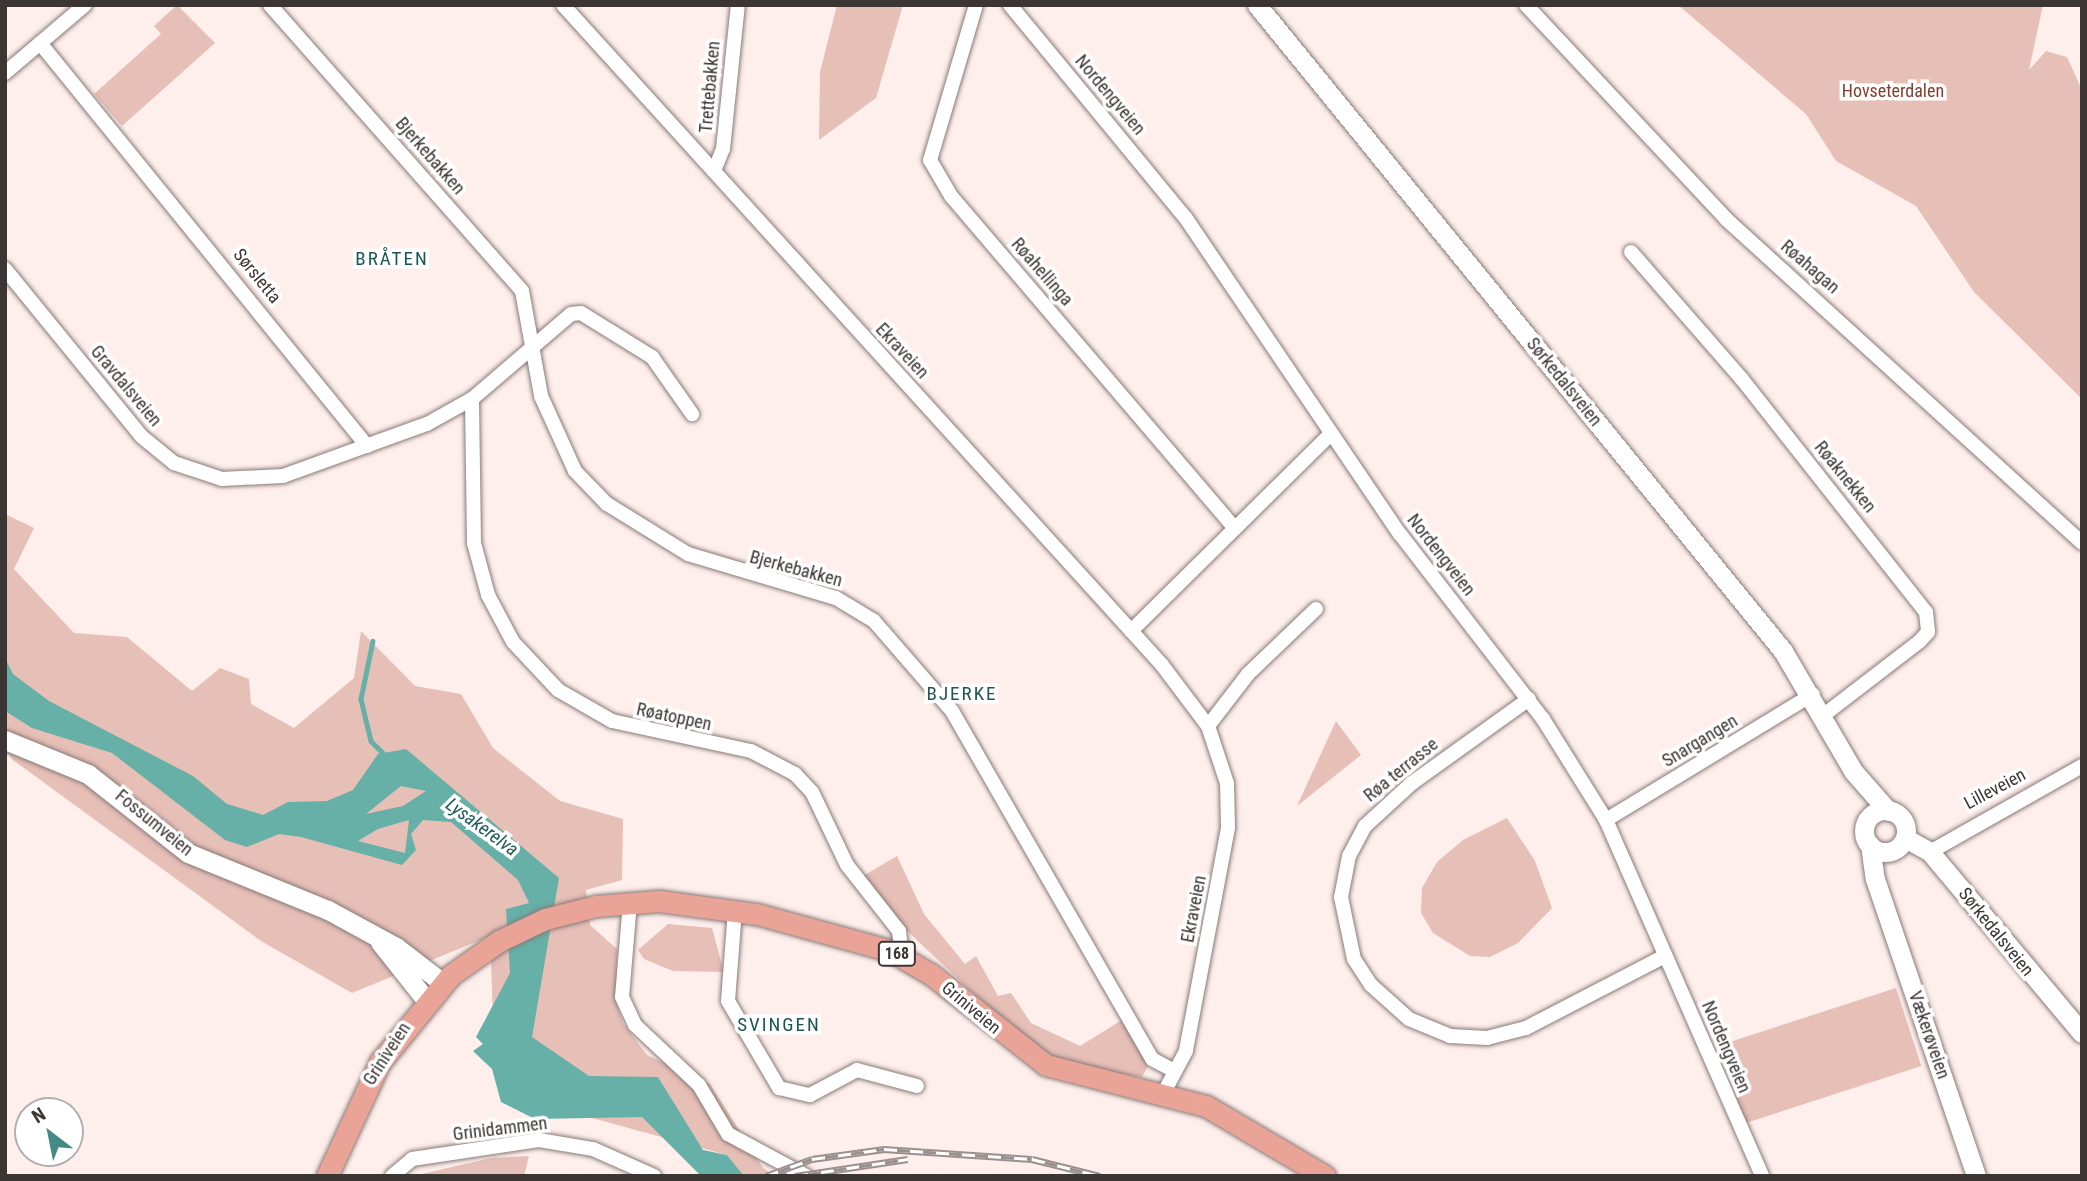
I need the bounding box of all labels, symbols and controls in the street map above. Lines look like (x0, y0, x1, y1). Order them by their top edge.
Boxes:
street label: Trettebakken (695, 40, 725, 134)
street label: Nordengveien (1070, 51, 1150, 139)
park label: Hovseterdalen (1842, 80, 1944, 102)
street label: Bjerkebakken (391, 113, 469, 199)
street label: Røahellinga (1007, 234, 1077, 310)
street label: Røahagan (1776, 236, 1844, 298)
street label: Sørsletta (229, 244, 285, 308)
district label: BRÅTEN (356, 248, 428, 270)
street label: Ekraveien (871, 319, 933, 383)
street label: Sørkedalsveien (1522, 333, 1606, 431)
street label: Gravdalsveien (86, 341, 166, 431)
street label: Røaknekken (1810, 437, 1880, 517)
street label: Nordengveien (1402, 510, 1480, 600)
street label: Bjerkebakken (747, 546, 845, 592)
district label: BJERKE (927, 683, 997, 705)
street label: Røatoppen (634, 699, 714, 735)
street label: Snargangen (1658, 710, 1742, 772)
street label: Røa terrasse (1360, 734, 1442, 806)
street label: Lilleveien (1961, 764, 2029, 814)
street label: Fossumveien (111, 785, 197, 861)
water label: Lysakerelva (441, 793, 523, 861)
street label: Ekraveien (1177, 874, 1211, 944)
street label: Sørkedalsveien (1954, 883, 2038, 981)
road number: 168 (878, 942, 916, 966)
street label: Griniveien (937, 977, 1005, 1039)
street label: Vækerøveien (1904, 988, 1954, 1082)
street label: Nordengveien (1697, 998, 1755, 1096)
district label: SVINGEN (738, 1014, 820, 1036)
street label: Griniveien (359, 1019, 415, 1089)
north arrow (14, 1097, 84, 1167)
text: N (28, 1103, 50, 1128)
street label: Grinidammen (452, 1112, 548, 1146)

